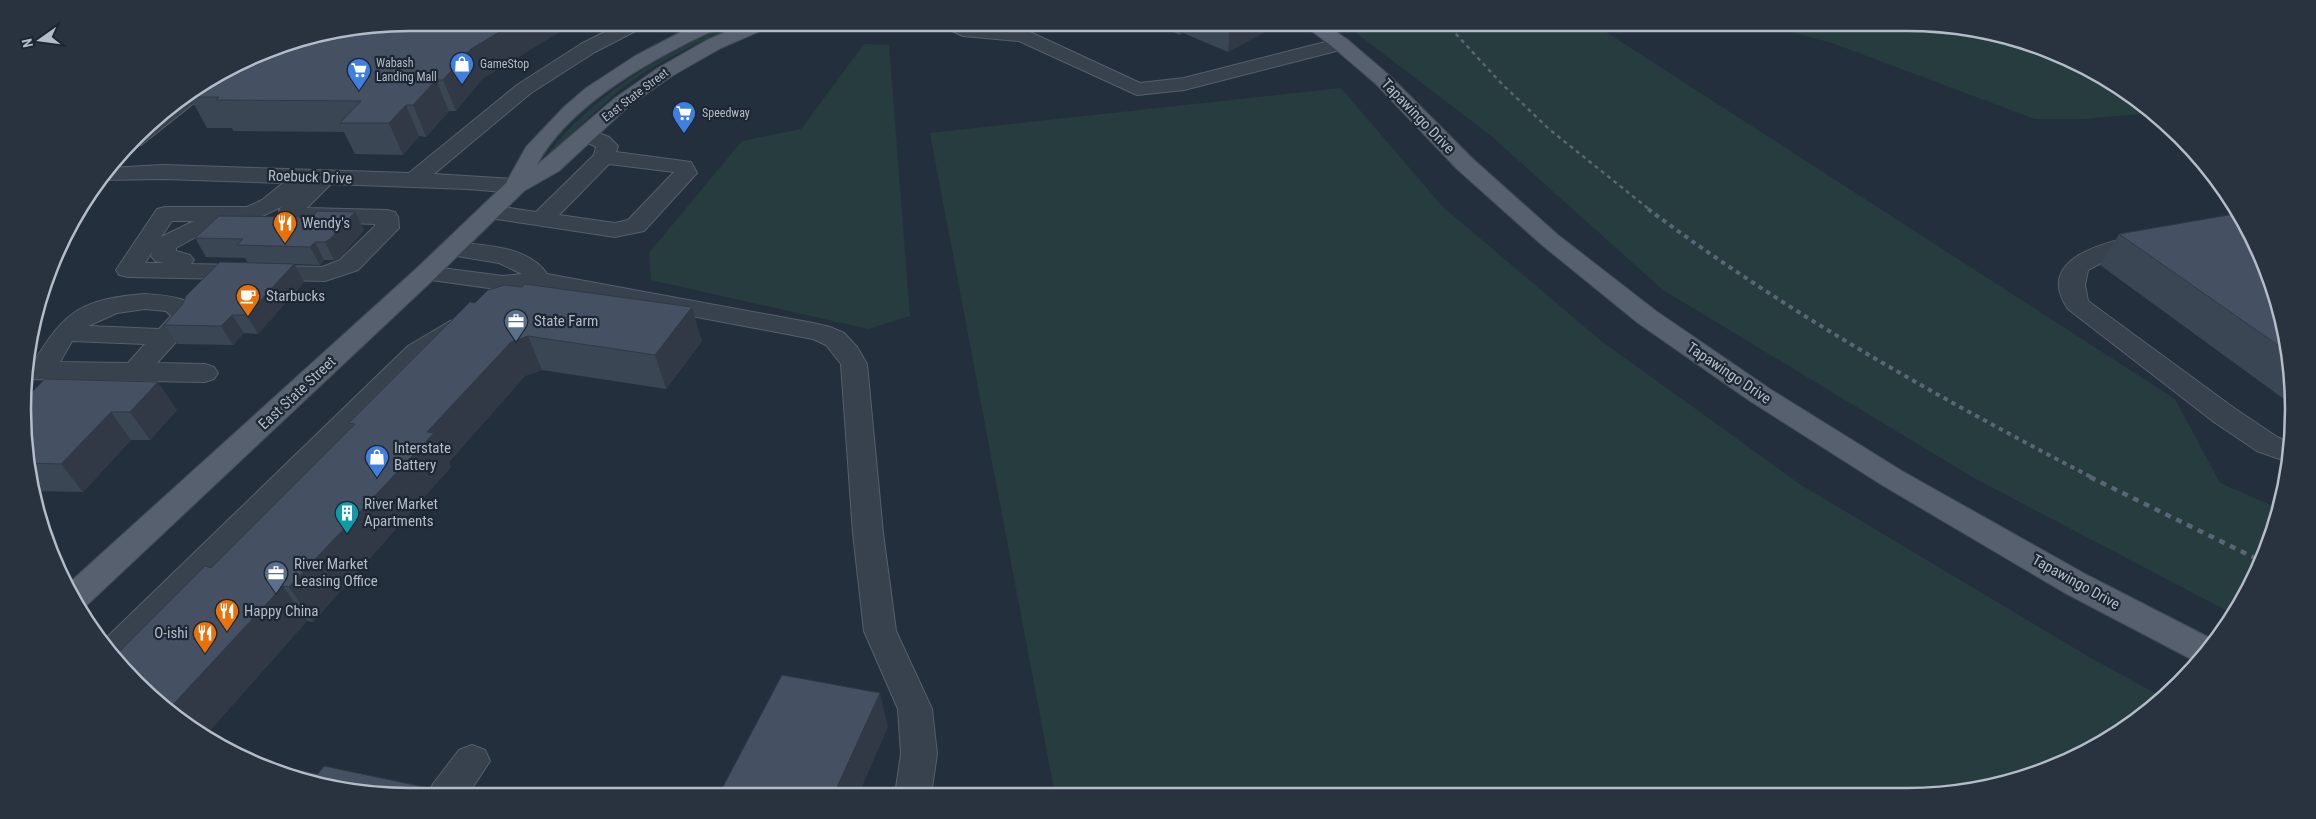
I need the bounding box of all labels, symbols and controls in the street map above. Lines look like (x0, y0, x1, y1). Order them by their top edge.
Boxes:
north arrow (15, 15, 65, 65)
text: N (19, 37, 36, 49)
shop icon: GameStop (449, 51, 475, 85)
place label: Wabash Landing Mall (376, 56, 437, 84)
supermarket icon: Wabash Landing Mall (346, 57, 372, 91)
place label: GameStop (480, 57, 529, 71)
street label: East State Street (599, 65, 671, 124)
street label: Tapawingo Drive (1378, 75, 1458, 157)
supermarket icon: Speedway (671, 100, 697, 134)
place label: Speedway (702, 106, 750, 120)
street label: Roebuck Drive (268, 167, 352, 187)
restaurant icon: Wendy's (272, 210, 298, 244)
place label: Wendy's (302, 214, 350, 232)
cafe icon: Starbucks (235, 283, 261, 317)
place label: Starbucks (266, 287, 325, 305)
office icon: State Farm (503, 308, 529, 342)
place label: State Farm (534, 312, 598, 330)
street label: Tapawingo Drive (1684, 338, 1774, 408)
street label: East State Street (255, 353, 339, 433)
place label: Interstate Battery (394, 439, 451, 474)
shop icon: Interstate Battery (364, 444, 390, 478)
place label: River Market Apartments (364, 495, 438, 530)
building icon: River Market Apartments (334, 500, 360, 534)
street label: Tapawingo Drive (2029, 550, 2123, 614)
place label: River Market Leasing Office (294, 555, 378, 590)
office icon: River Market Leasing Office (263, 560, 289, 594)
restaurant icon: Happy China (214, 598, 240, 632)
place label: Happy China (244, 602, 319, 620)
restaurant icon: O-ishi (192, 620, 218, 654)
place label: O-ishi (154, 624, 188, 642)

